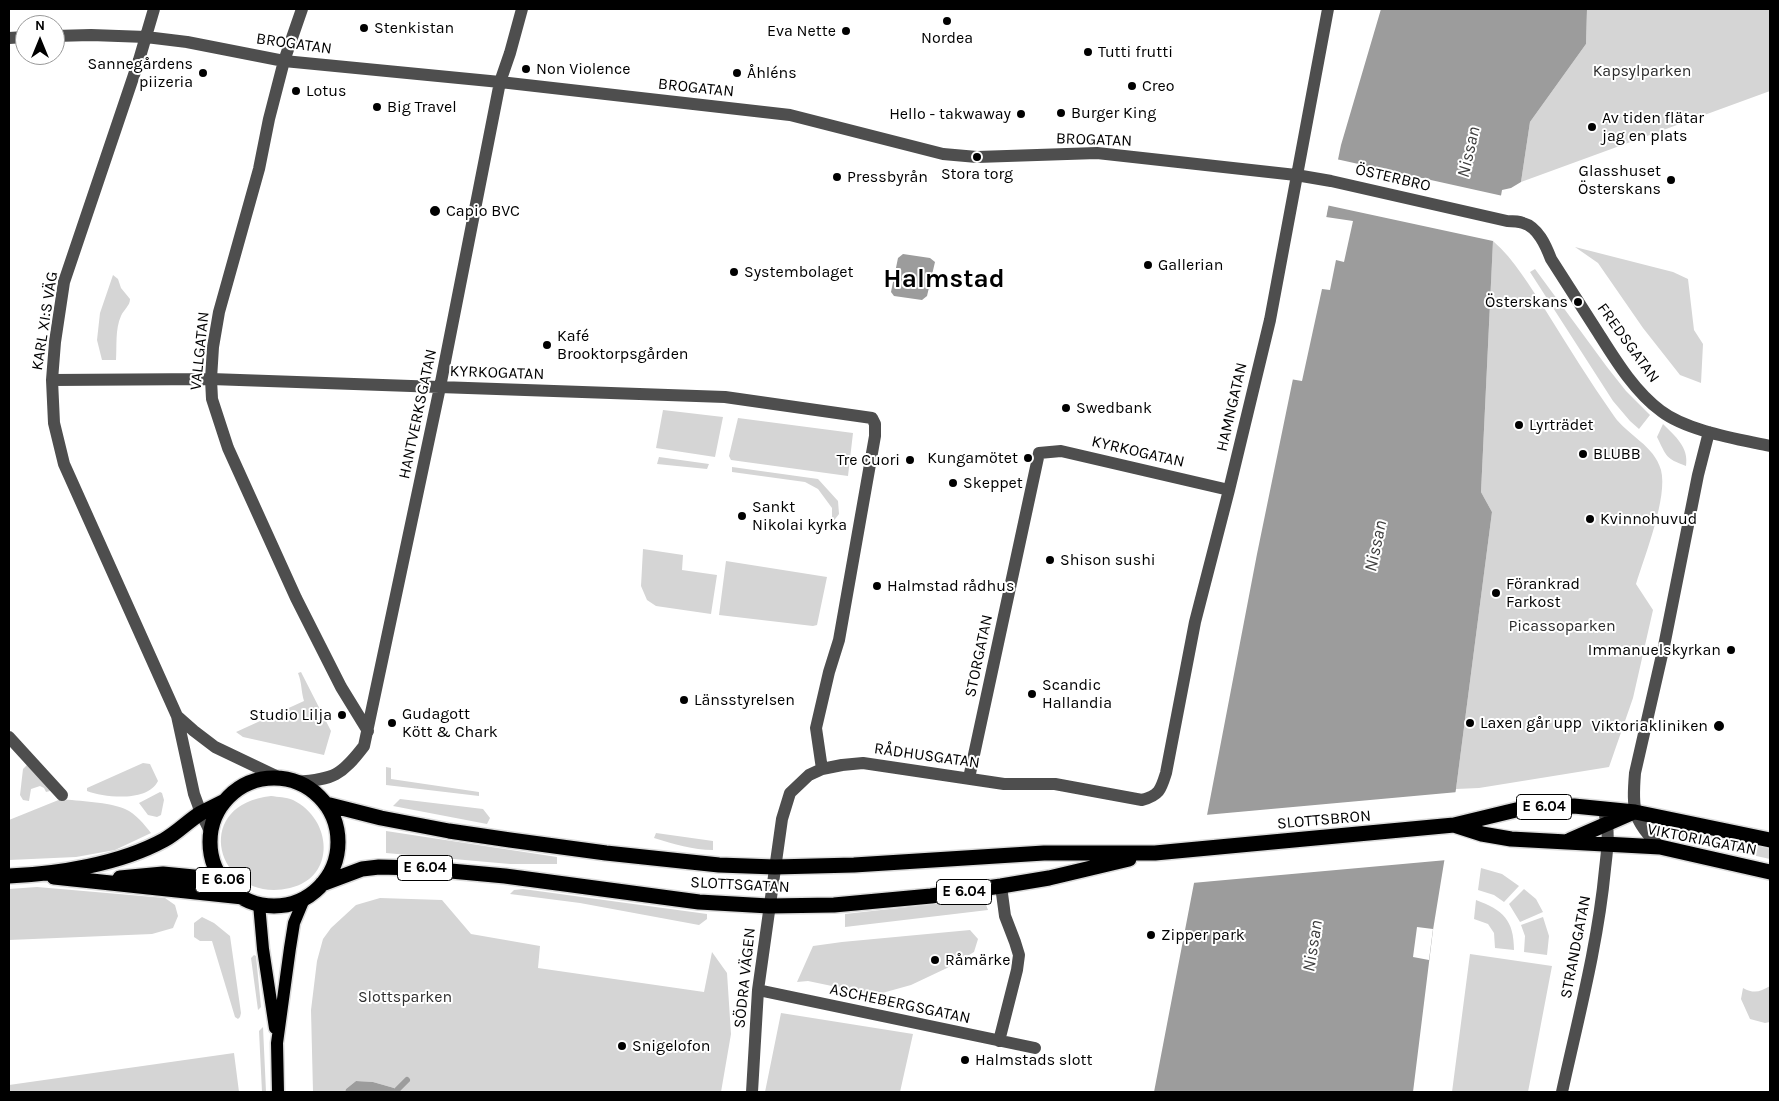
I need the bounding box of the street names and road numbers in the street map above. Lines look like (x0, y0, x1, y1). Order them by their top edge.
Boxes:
street label: BROGATAN (255, 29, 333, 59)
street label: BROGATAN (657, 74, 735, 102)
street label: BROGATAN (1055, 129, 1133, 151)
street label: ÖSTERBRO (1353, 160, 1433, 196)
street label: KARL XI:S VÄG (28, 270, 62, 372)
street label: FREDSGATAN (1593, 299, 1663, 387)
street label: VALLGATAN (186, 311, 214, 391)
street label: HANTVERKSGATAN (395, 347, 441, 481)
street label: HAMNGATAN (1212, 361, 1252, 453)
street label: KYRKOGATAN (449, 362, 545, 384)
street label: KYRKOGATAN (1090, 432, 1186, 472)
street label: STORGATAN (961, 613, 997, 699)
street label: RÅDHUSGATAN (873, 739, 981, 773)
road number: E 6.04 (1516, 794, 1572, 820)
street label: SLOTTSBRON (1276, 806, 1372, 834)
street label: VIKTORIAGATAN (1646, 820, 1758, 860)
road number: E 6.04 (398, 856, 452, 880)
road number: E 6.06 (196, 868, 250, 892)
street label: SLOTTSGATAN (690, 873, 790, 897)
road number: E 6.04 (936, 880, 992, 904)
street label: STRANDGATAN (1557, 894, 1595, 1000)
street label: SÖDRA VÄGEN (730, 927, 760, 1029)
street label: ASCHEBERGSGATAN (828, 980, 972, 1028)

